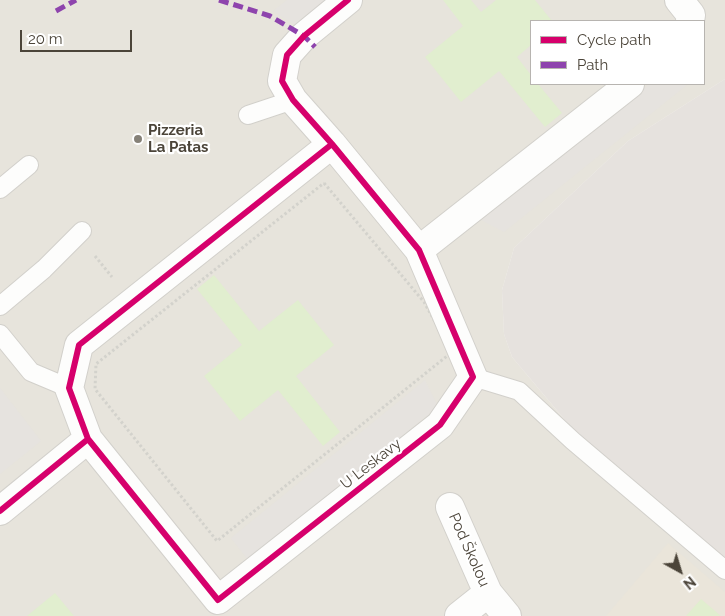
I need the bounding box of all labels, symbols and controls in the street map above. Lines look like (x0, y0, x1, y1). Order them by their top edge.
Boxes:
scale bar (22, 20, 135, 52)
legend (530, 20, 705, 85)
text: 20 m (28, 30, 63, 48)
text: Cycle path (577, 31, 651, 49)
text: Path (577, 56, 608, 74)
place label: Pizzeria La Patas (148, 121, 209, 156)
marker: Pizzeria La Patas (132, 133, 144, 145)
street label: U Leskavy (337, 435, 405, 493)
street label: Pod Školou (445, 510, 493, 590)
north arrow (655, 546, 705, 596)
text: N (680, 573, 699, 592)

